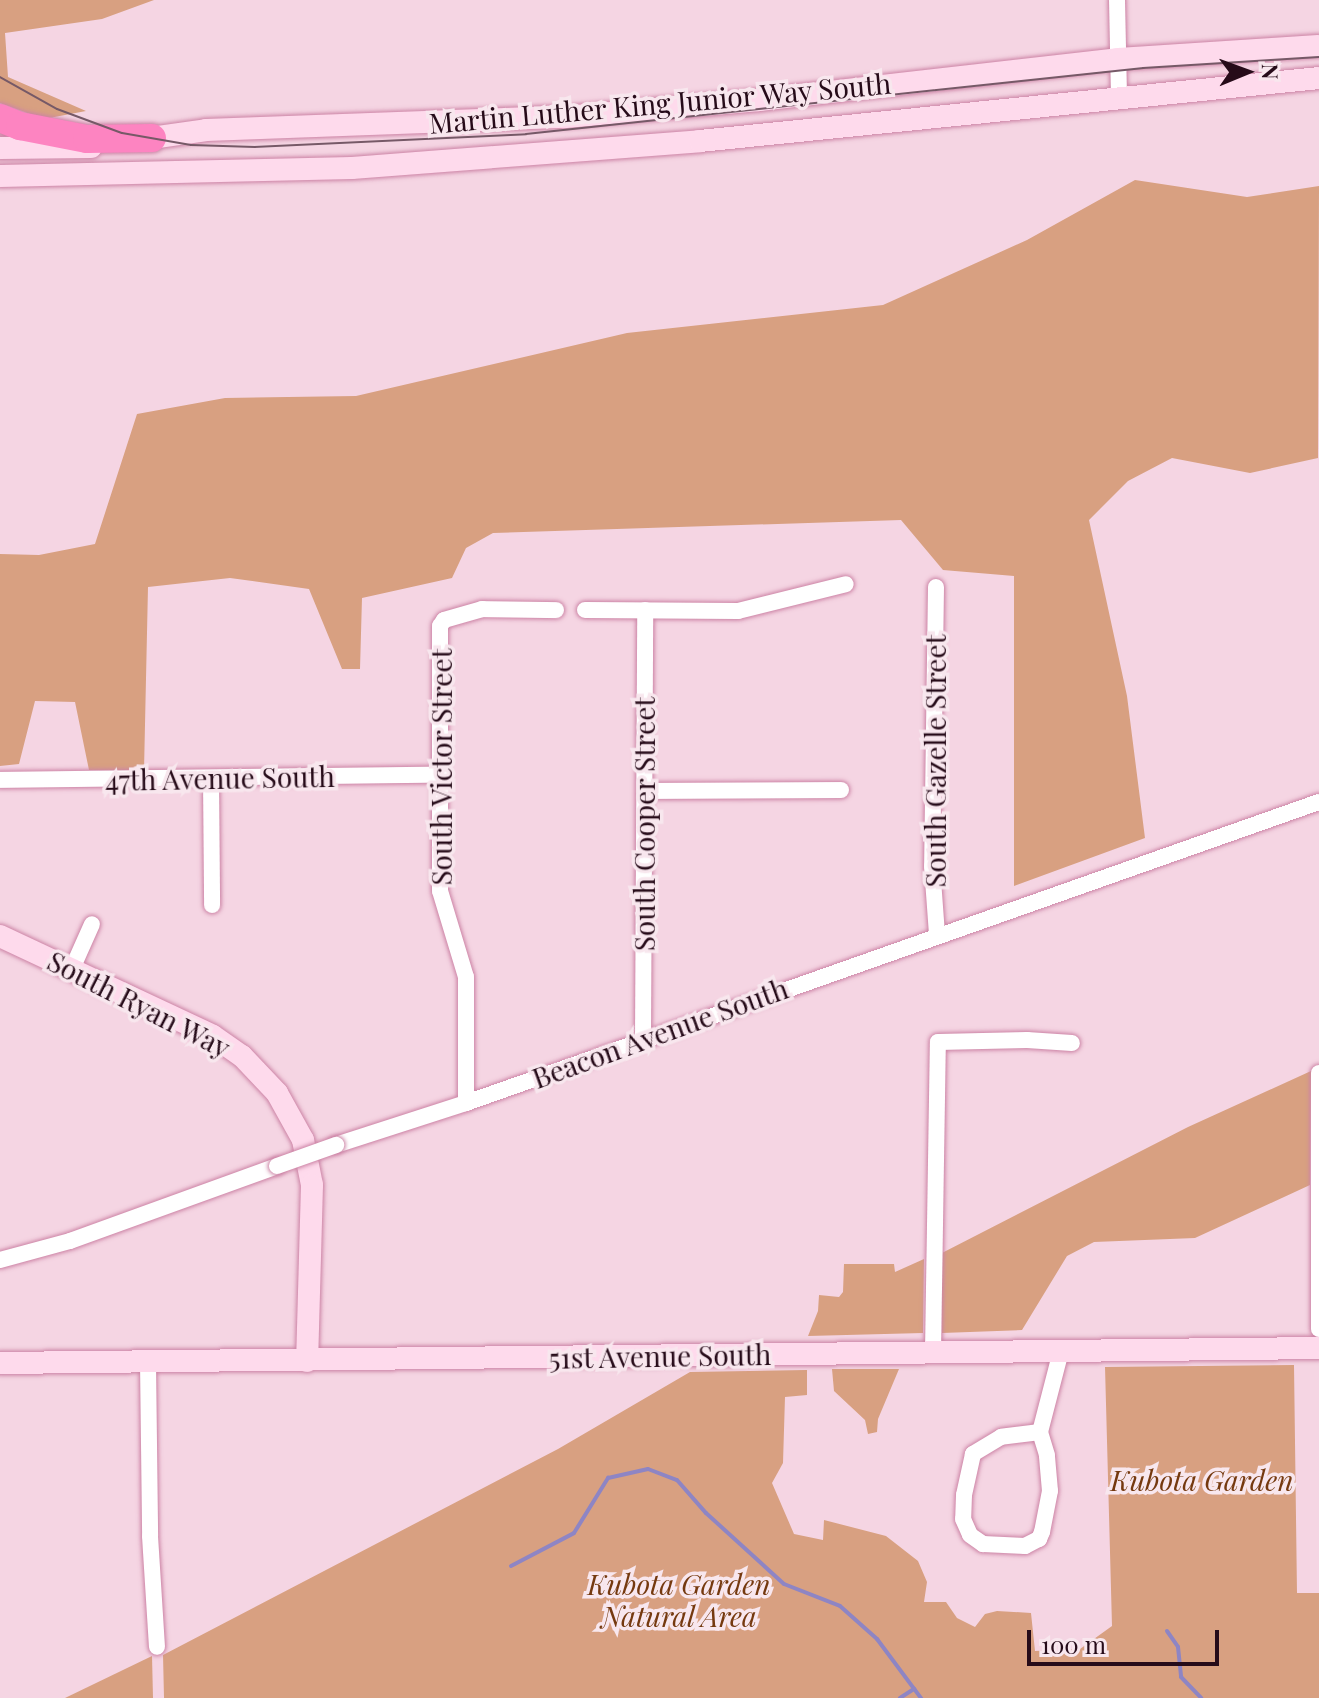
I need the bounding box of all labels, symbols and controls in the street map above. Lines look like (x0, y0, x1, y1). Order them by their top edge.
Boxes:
north arrow (1207, 32, 1287, 112)
text: N (1256, 63, 1286, 80)
street label: Martin Luther King Junior Way South (426, 66, 894, 140)
street label: South Gazelle Street (918, 634, 952, 888)
street label: South Victor Street (424, 648, 458, 886)
street label: South Cooper Street (627, 696, 661, 952)
street label: 47th Avenue South (104, 759, 336, 797)
street label: South Ryan Way (42, 943, 236, 1065)
street label: Beacon Avenue South (527, 971, 793, 1095)
street label: 51st Avenue South (548, 1337, 772, 1375)
park label: Kubota Garden (1111, 1463, 1293, 1497)
park label: Kubota Garden Natural Area (588, 1567, 770, 1633)
scale bar (1031, 1614, 1223, 1664)
text: 100 m (1041, 1628, 1106, 1660)

